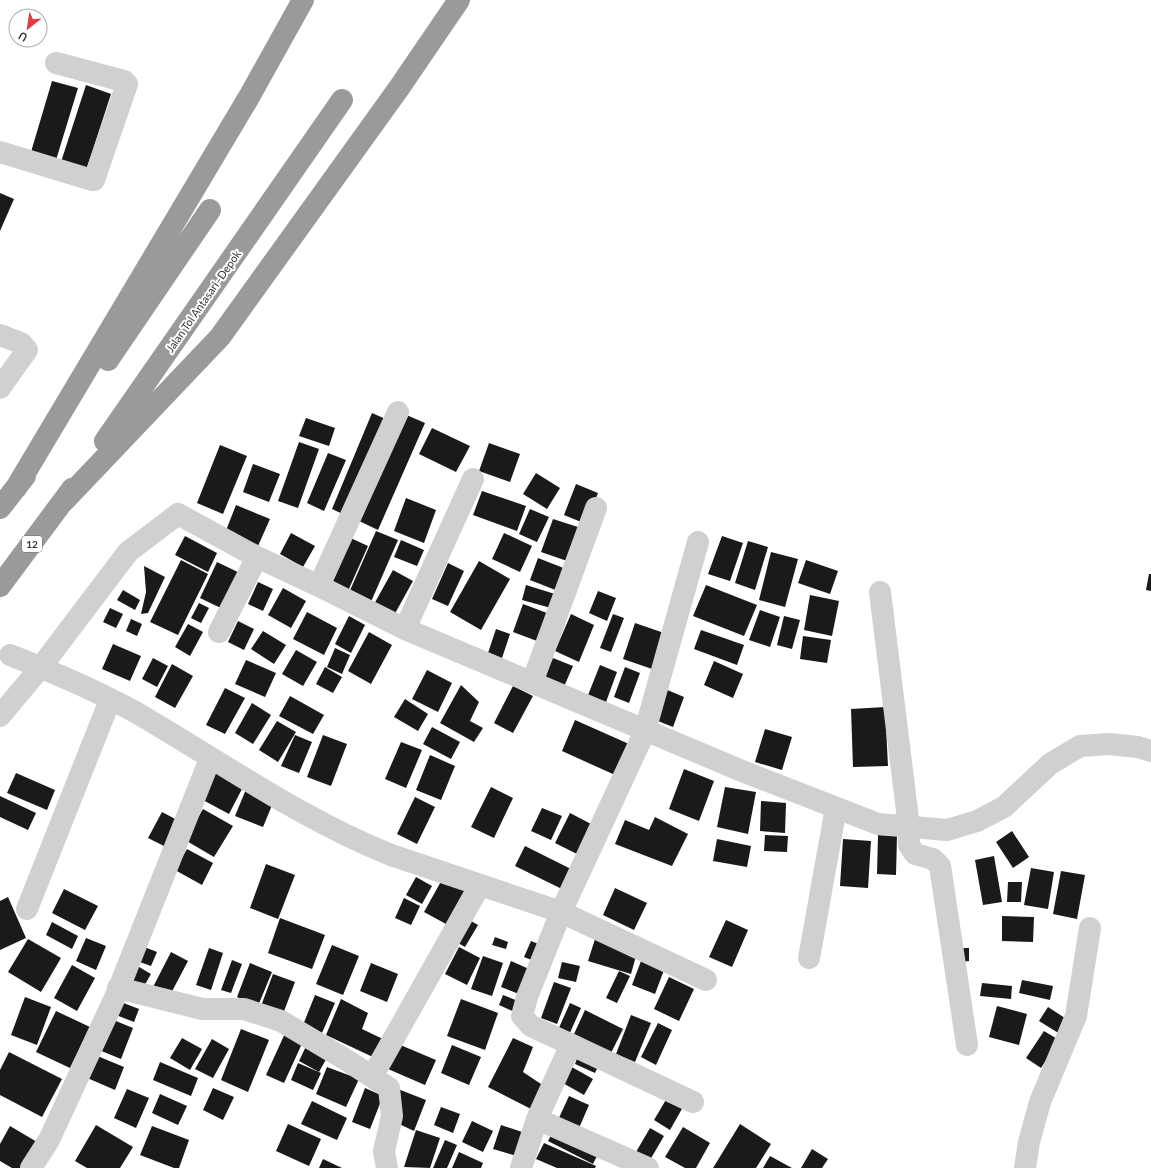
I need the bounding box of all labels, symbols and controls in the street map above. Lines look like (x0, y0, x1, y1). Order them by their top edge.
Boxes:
north arrow (8, 8, 48, 48)
text: U (16, 29, 30, 45)
street label: Jalan Tol Antasari–Depok (163, 247, 243, 354)
road number: 12 (22, 536, 42, 552)

